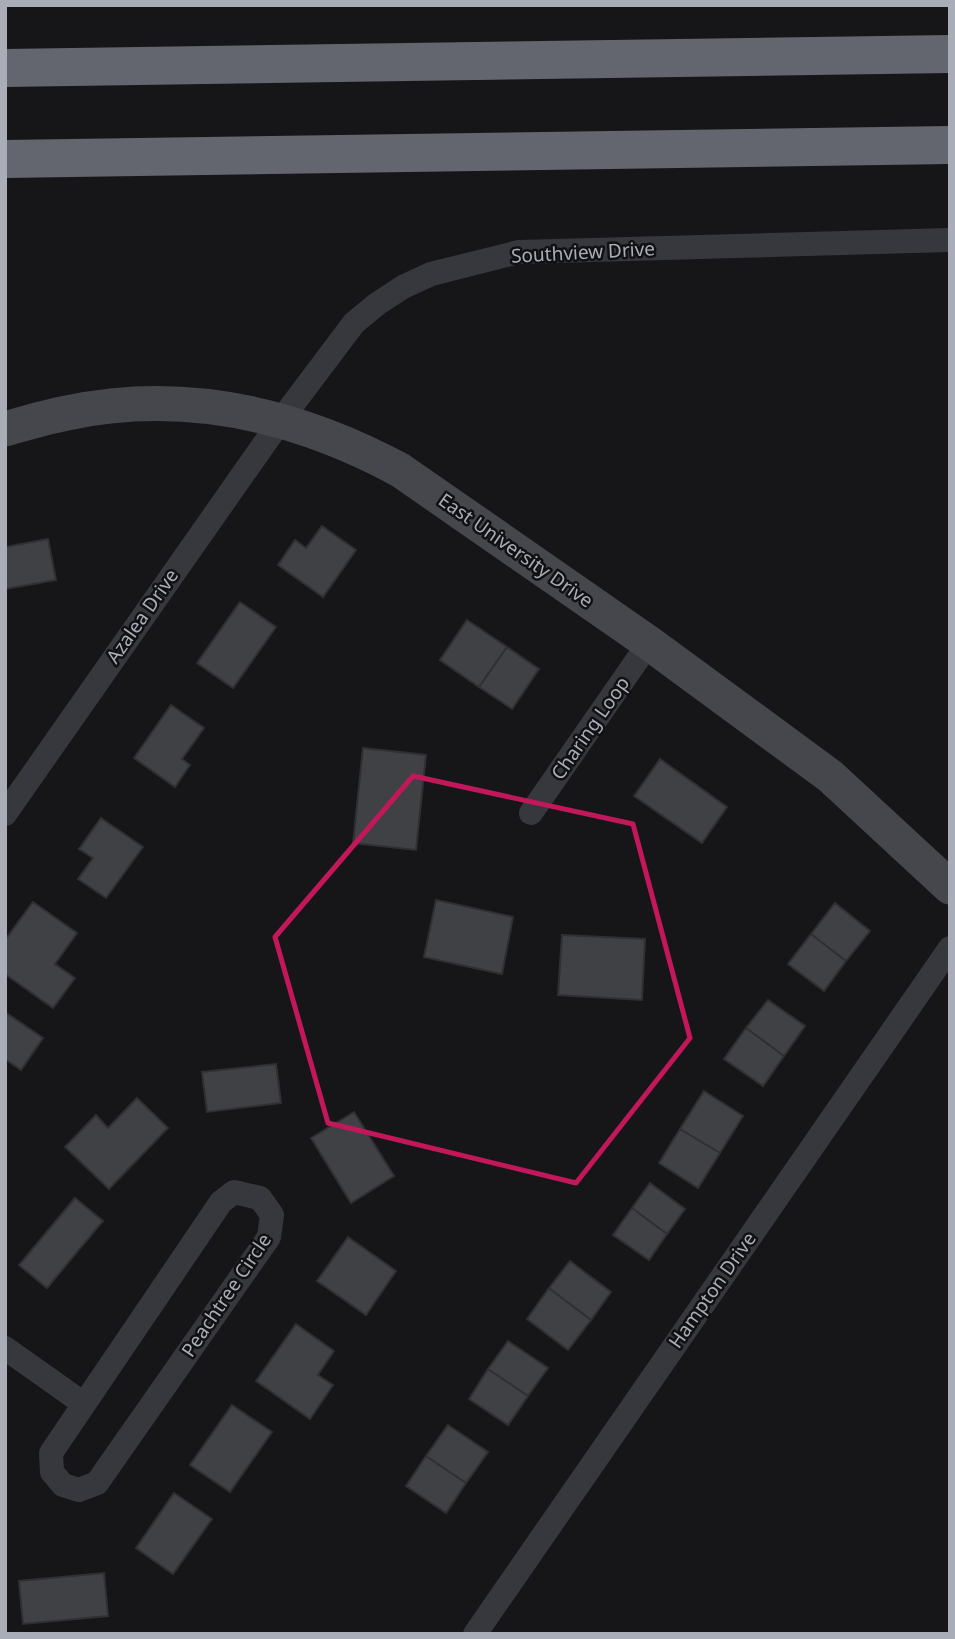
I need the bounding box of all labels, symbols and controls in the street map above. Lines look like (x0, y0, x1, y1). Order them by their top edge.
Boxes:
street label: Southview Drive (510, 235, 656, 269)
street label: East University Drive (433, 487, 599, 613)
street label: Azalea Drive (100, 564, 184, 668)
street label: Charing Loop (545, 671, 635, 785)
street label: Hampton Drive (662, 1227, 762, 1353)
street label: Peachtree Circle (175, 1228, 277, 1362)

